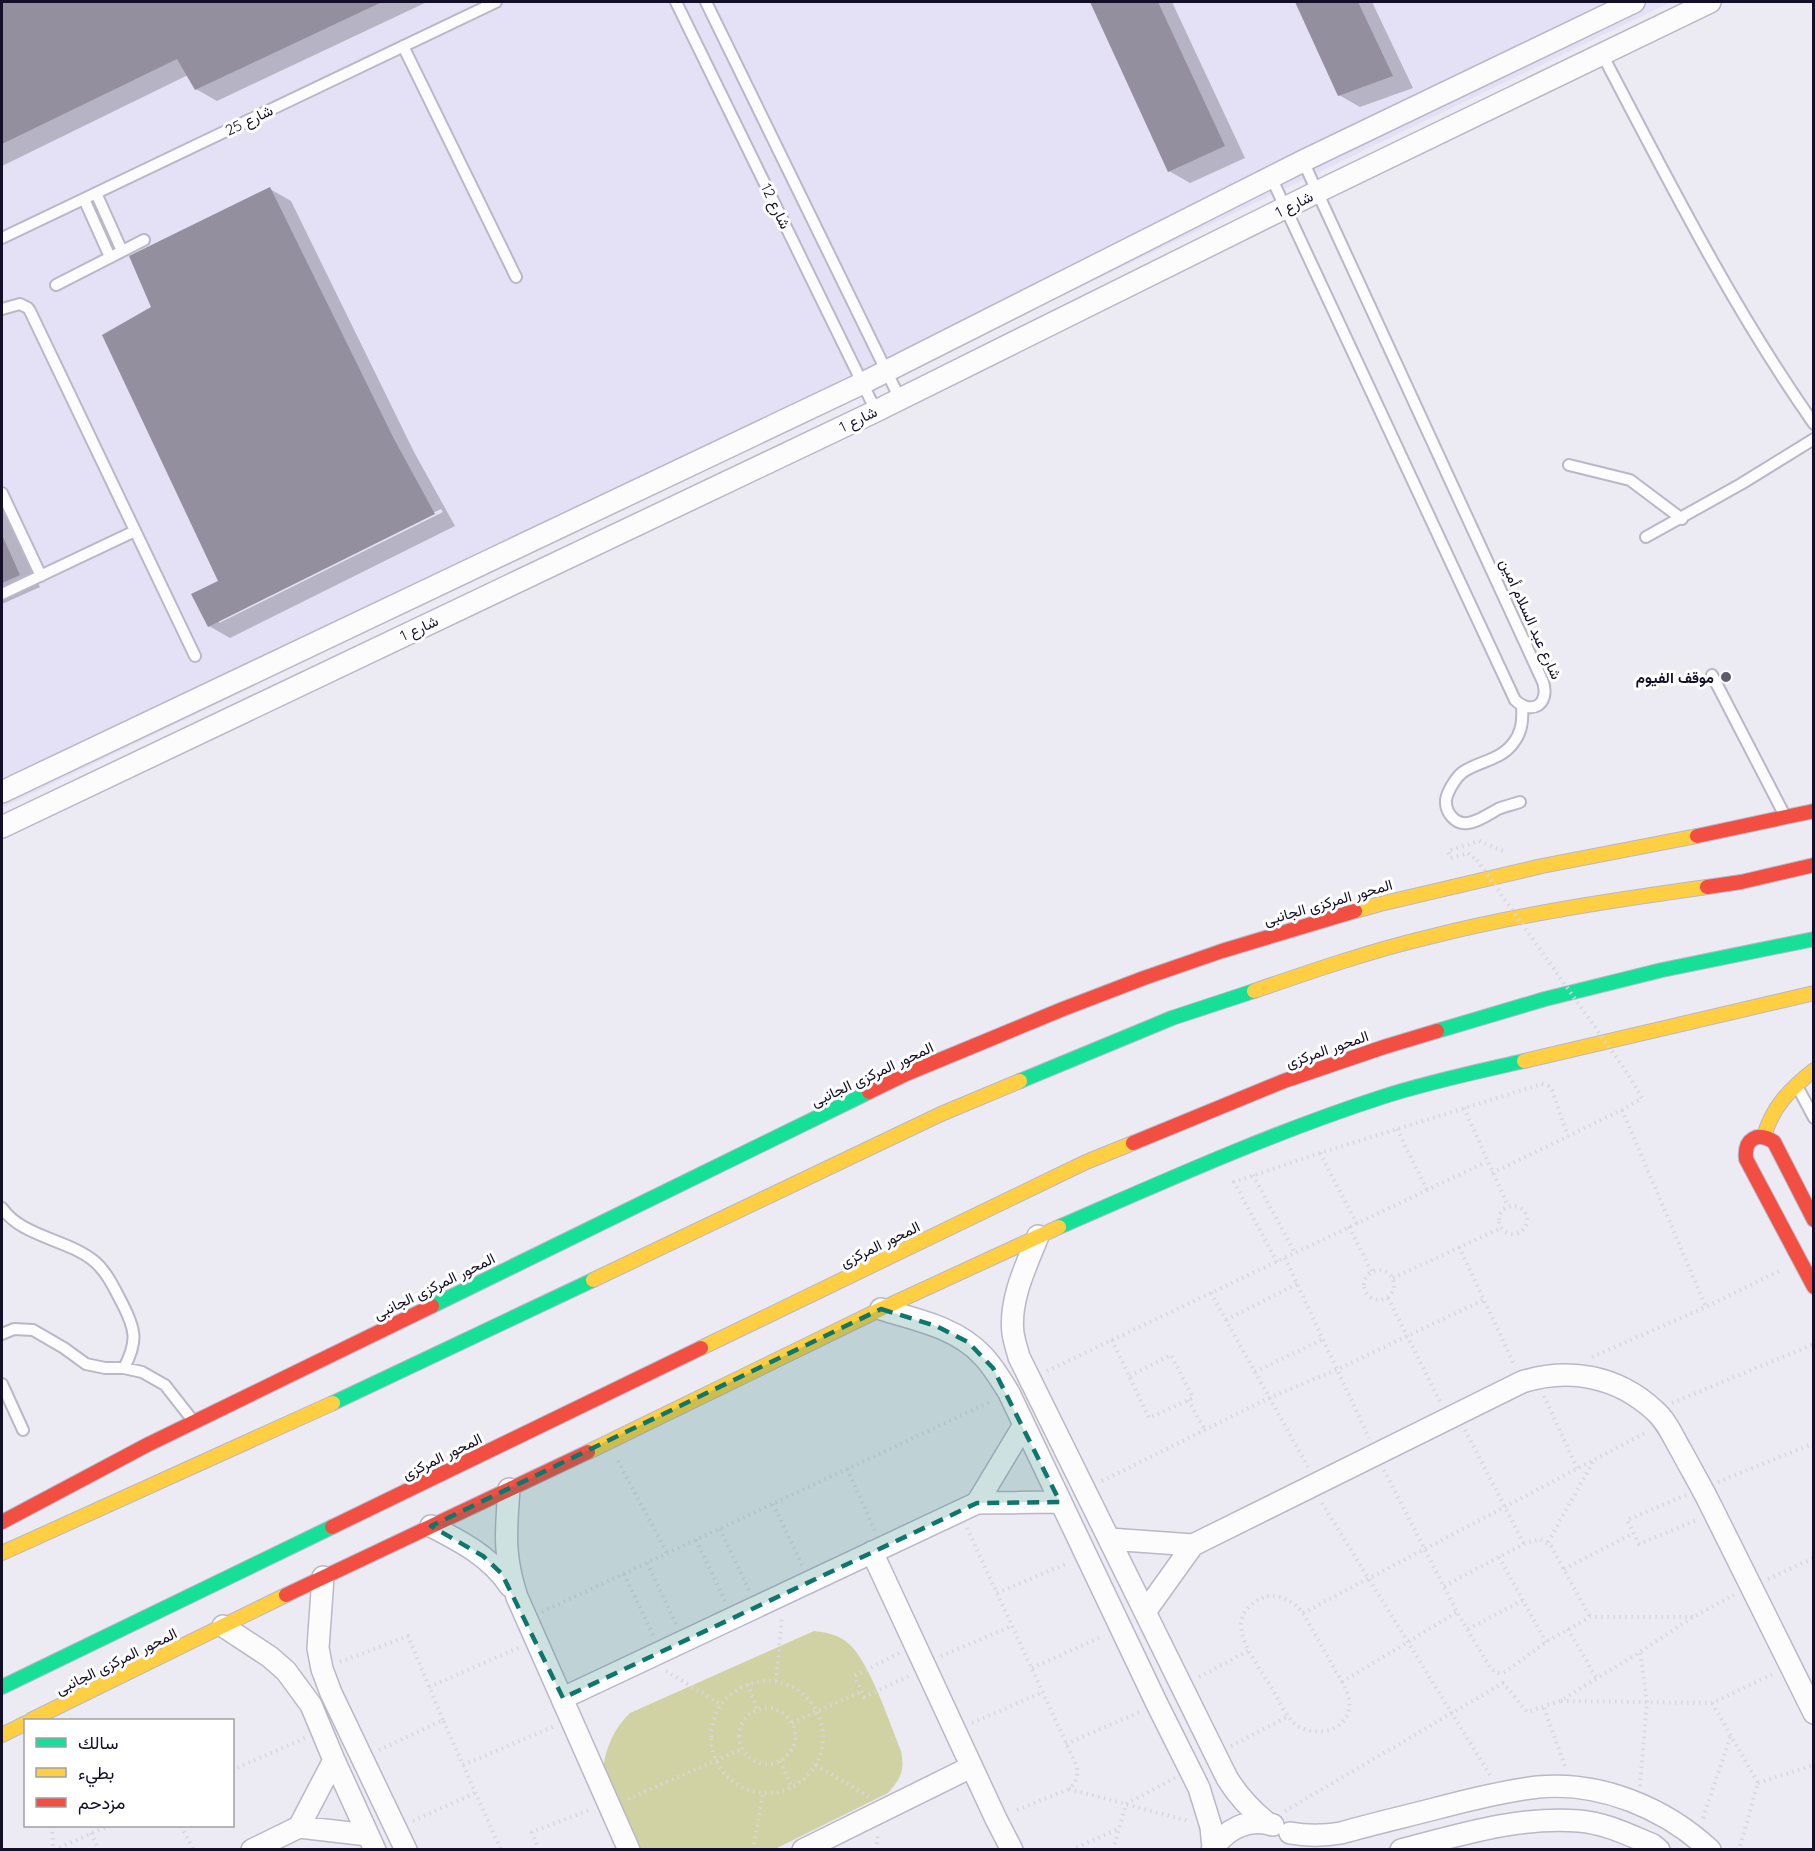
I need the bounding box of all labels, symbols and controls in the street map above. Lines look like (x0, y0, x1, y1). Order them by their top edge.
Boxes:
street label: شارع 25 (222, 100, 277, 141)
street label: شارع 12 (755, 180, 795, 233)
street label: شارع 1 (1272, 186, 1317, 223)
street label: شارع 1 (836, 402, 881, 438)
street label: شارع عبد السلام أمين (1494, 556, 1566, 683)
street label: شارع 1 (397, 611, 442, 647)
place label: موقف الفيوم (1636, 668, 1714, 688)
marker: موقف الفيوم (1719, 670, 1733, 684)
street label: المحور المركزى الجانبى (1261, 875, 1395, 930)
street label: المحور المركزى (1283, 1026, 1371, 1073)
street label: المحور المركزى الجانبى (808, 1037, 937, 1112)
street label: المحور المركزى (837, 1217, 923, 1272)
street label: المحور المركزى الجانبى (370, 1248, 498, 1325)
street label: المحور المركزى (399, 1429, 485, 1484)
street label: المحور المركزى الجانبى (52, 1623, 180, 1700)
legend (24, 1719, 234, 1827)
text: سالك (78, 1731, 118, 1754)
text: بطيء (78, 1761, 114, 1788)
text: مزدحم (78, 1791, 125, 1815)

